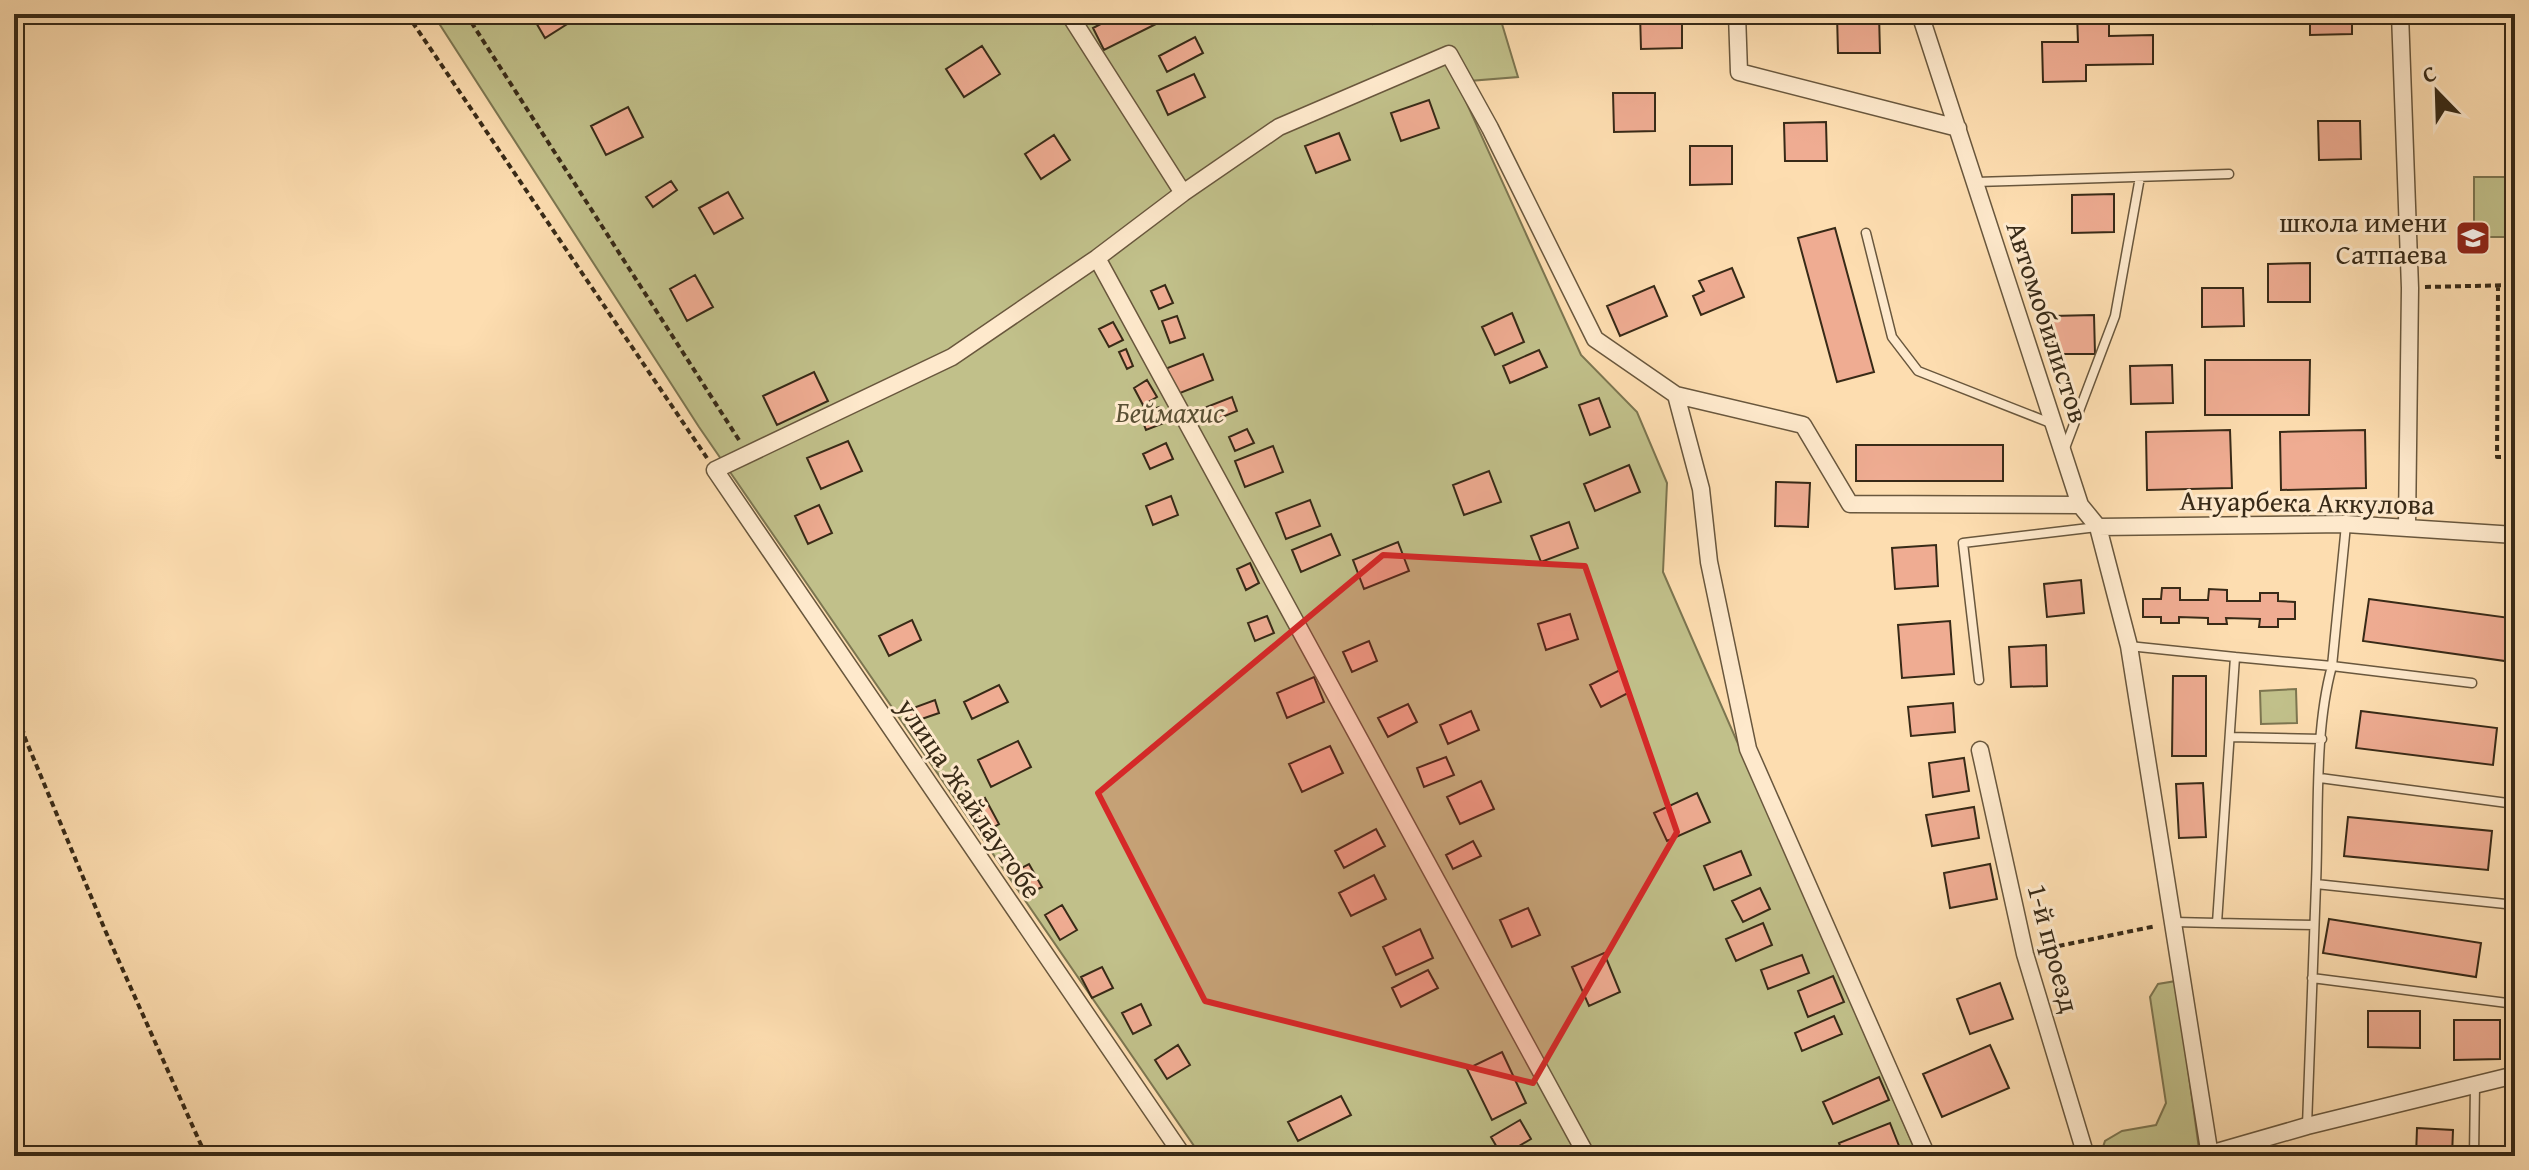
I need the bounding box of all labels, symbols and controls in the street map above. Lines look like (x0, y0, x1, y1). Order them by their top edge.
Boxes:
north arrow (2397, 52, 2477, 132)
text: С (2417, 56, 2441, 91)
place label: школа имени Сатпаева (2279, 201, 2448, 274)
street label: Автомобилистов (1997, 216, 2100, 428)
school or university icon: школа имени Сатпаева (2454, 219, 2492, 257)
park label: Беймахис (1116, 391, 1225, 432)
street label: Ануарбека Аккулова (2179, 479, 2435, 524)
street label: улица Жайлаутобе (887, 688, 1053, 907)
street label: 1-й проезд (2018, 879, 2091, 1017)

